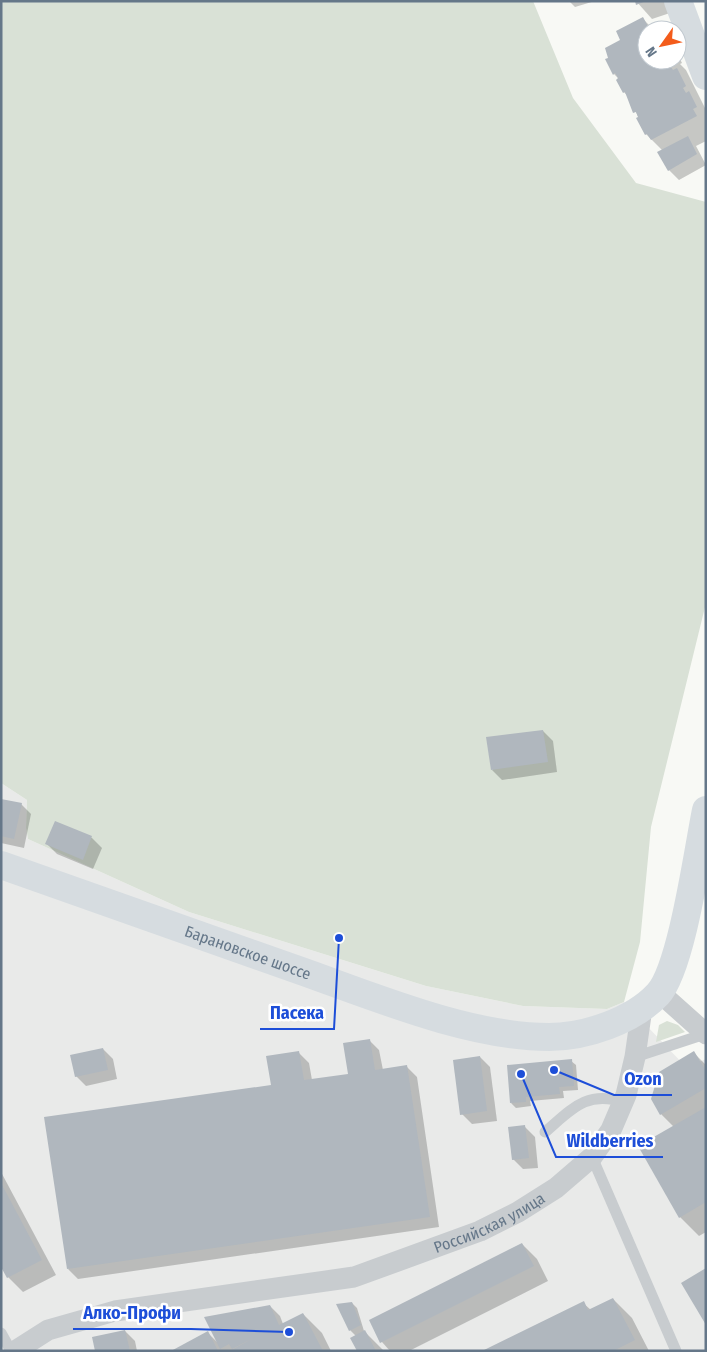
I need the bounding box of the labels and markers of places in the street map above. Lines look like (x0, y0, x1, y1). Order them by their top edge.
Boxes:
callout: Пасека (260, 996, 334, 1029)
callout: Ozon (614, 1062, 672, 1095)
callout: Wildberries (556, 1124, 663, 1157)
callout: Алко-Профи (73, 1296, 191, 1329)

